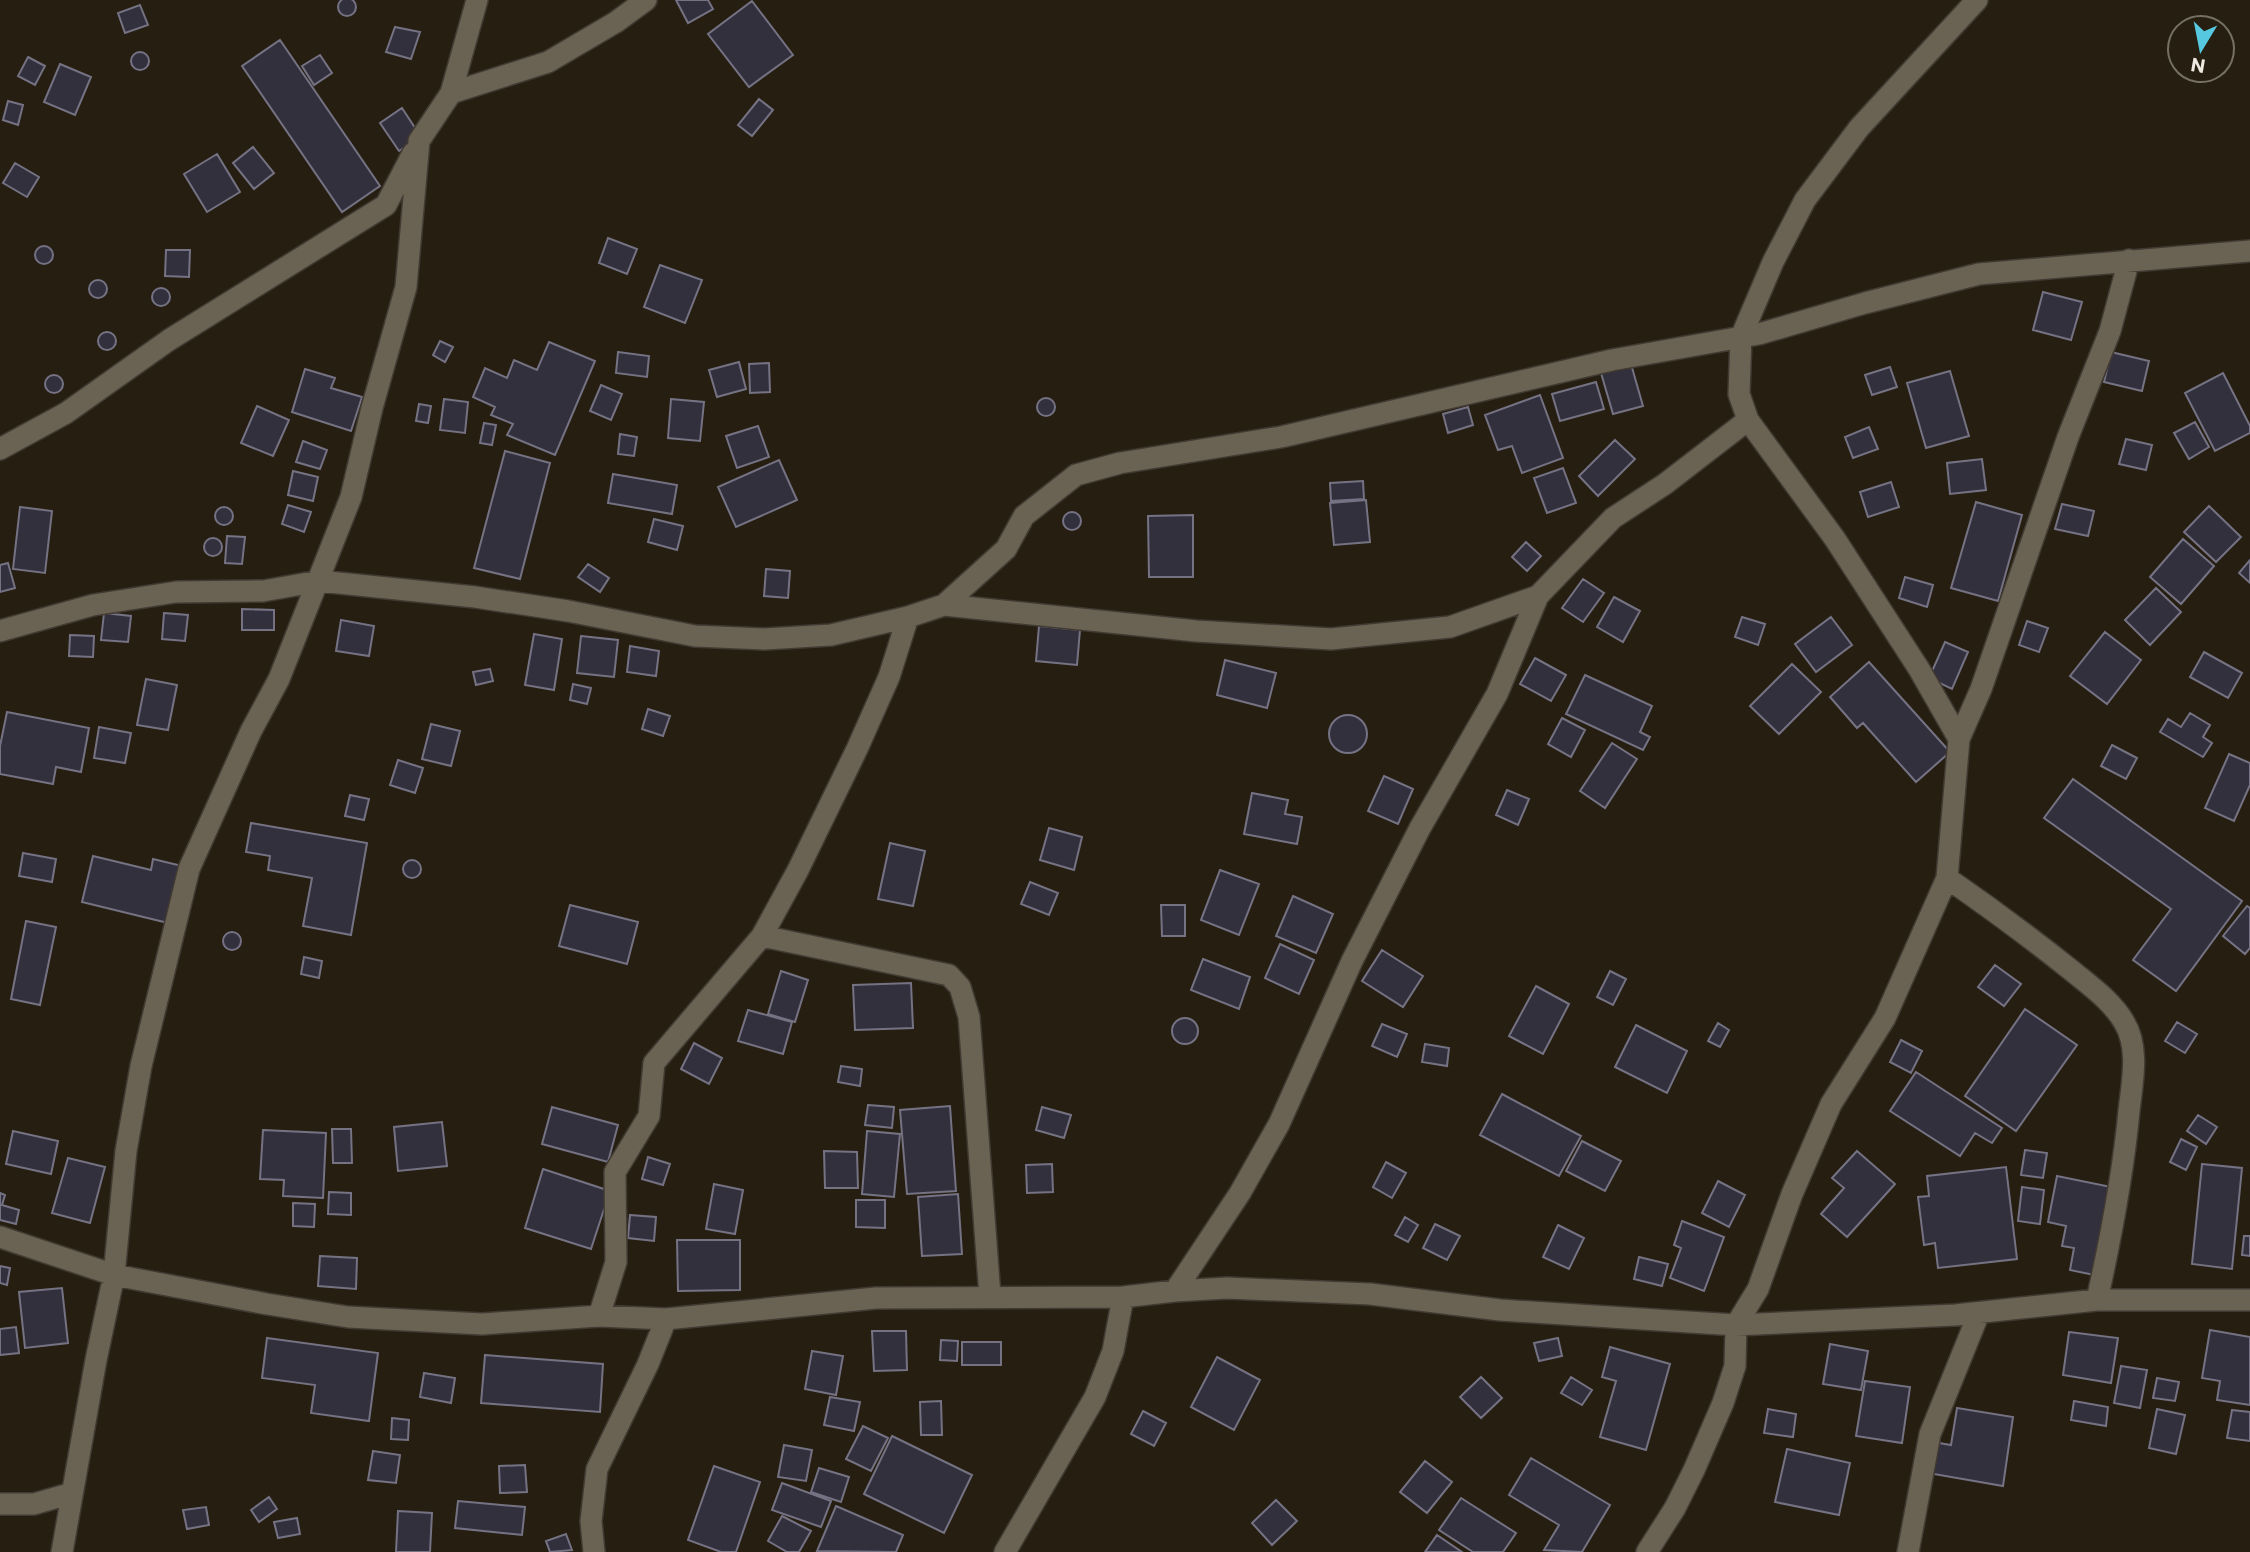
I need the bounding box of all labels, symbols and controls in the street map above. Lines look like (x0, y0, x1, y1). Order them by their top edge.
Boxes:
north arrow (2166, 14, 2236, 84)
text: N (2189, 54, 2207, 79)

